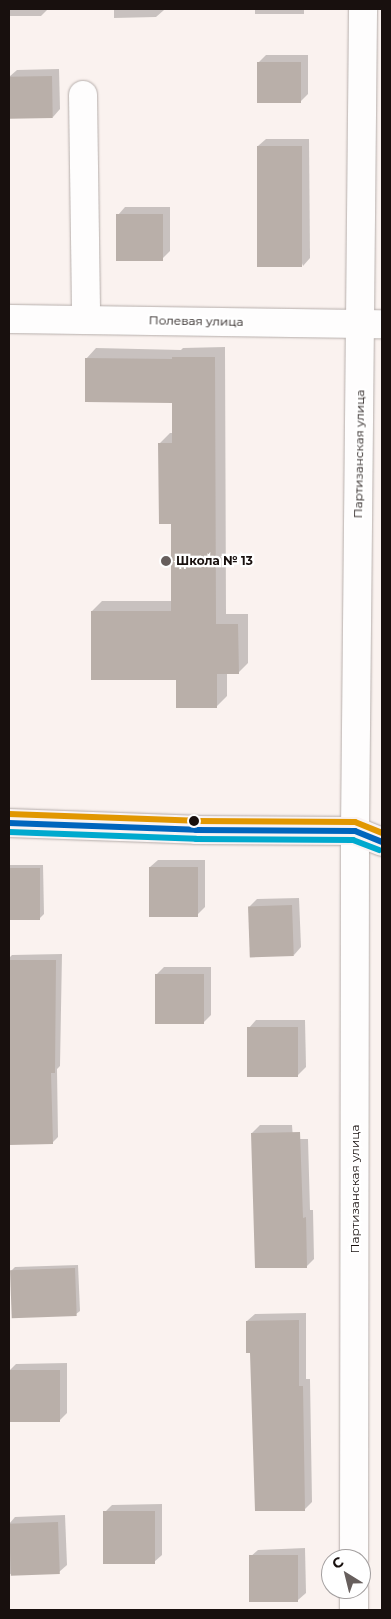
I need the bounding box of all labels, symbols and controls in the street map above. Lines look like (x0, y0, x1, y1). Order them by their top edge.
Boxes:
street label: Полевая улица (149, 313, 243, 329)
street label: Партизанская улица (351, 389, 367, 519)
place label: Школа № 13 (176, 554, 253, 568)
marker: Школа № 13 (160, 555, 172, 567)
unlabelled marker (189, 816, 199, 826)
street label: Партизанская улица (348, 1125, 362, 1253)
north arrow (321, 1549, 371, 1599)
text: С (328, 1552, 347, 1573)

